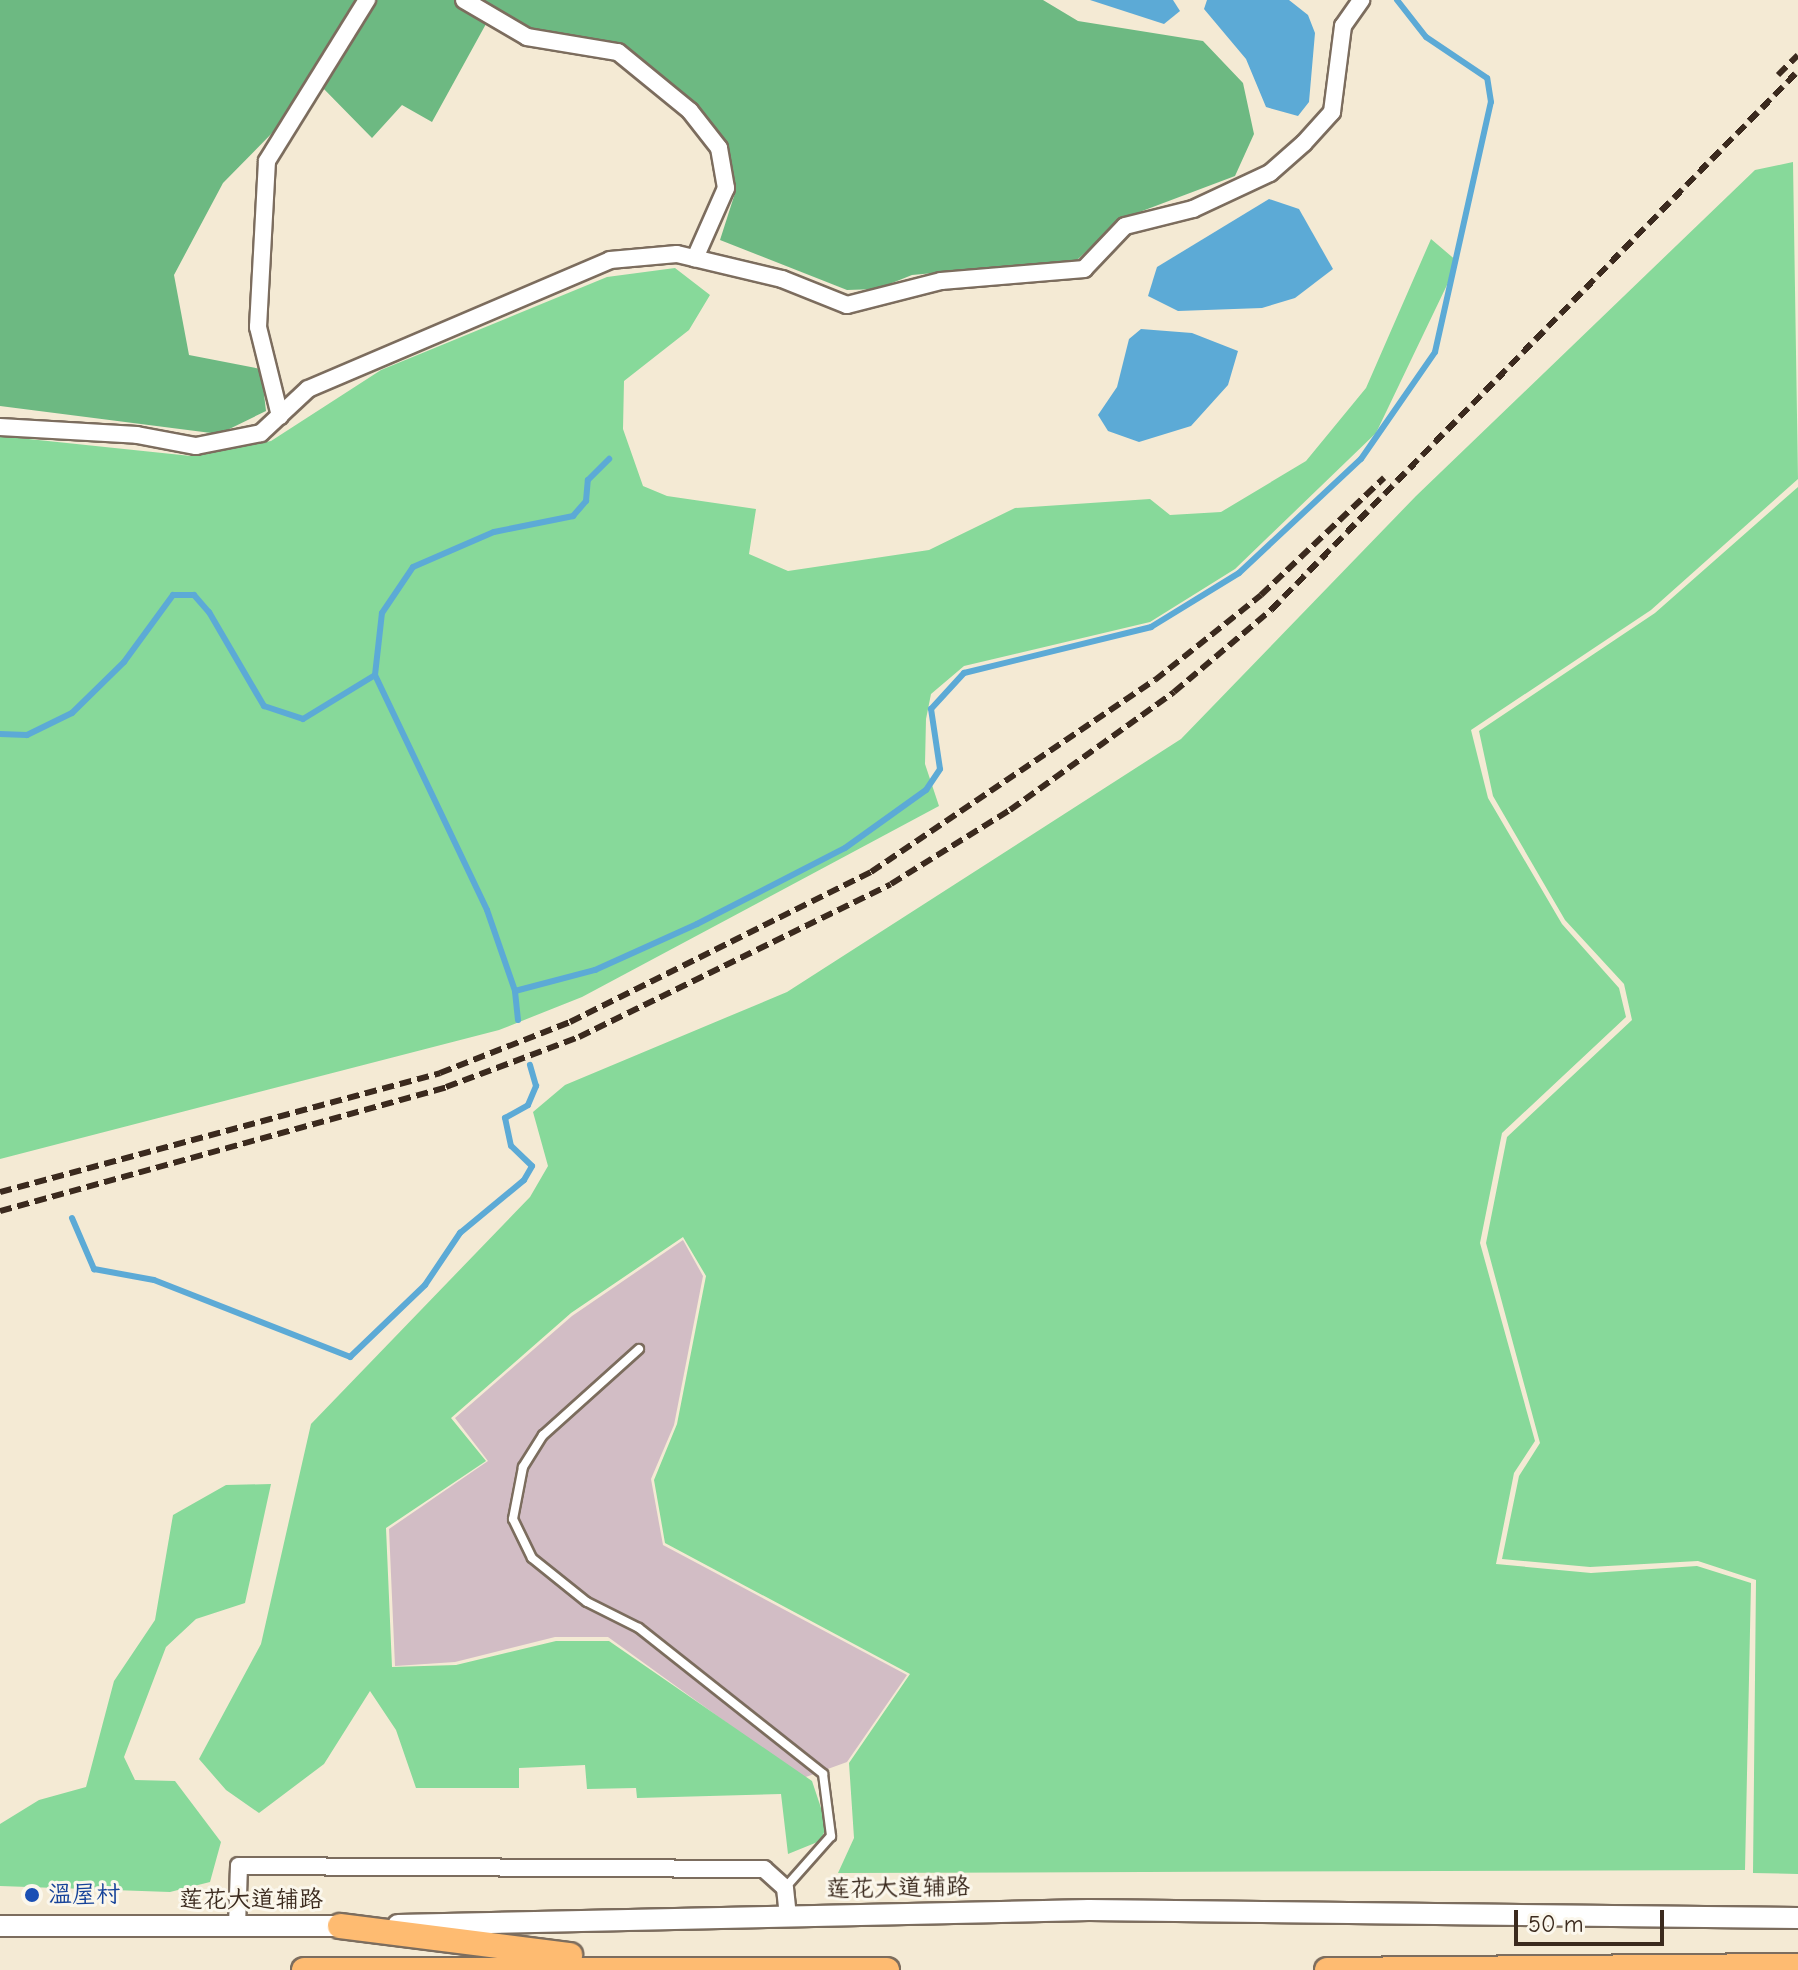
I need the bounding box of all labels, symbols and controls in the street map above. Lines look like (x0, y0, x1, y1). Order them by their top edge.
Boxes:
street label: 莲花大道辅路 (826, 1872, 970, 1904)
place label: 温屋村 (48, 1881, 120, 1909)
marker: 温屋村 (23, 1886, 41, 1904)
street label: 莲花大道辅路 (179, 1886, 323, 1914)
scale bar (1518, 1894, 1668, 1944)
text: 50 m (1528, 1910, 1584, 1938)

